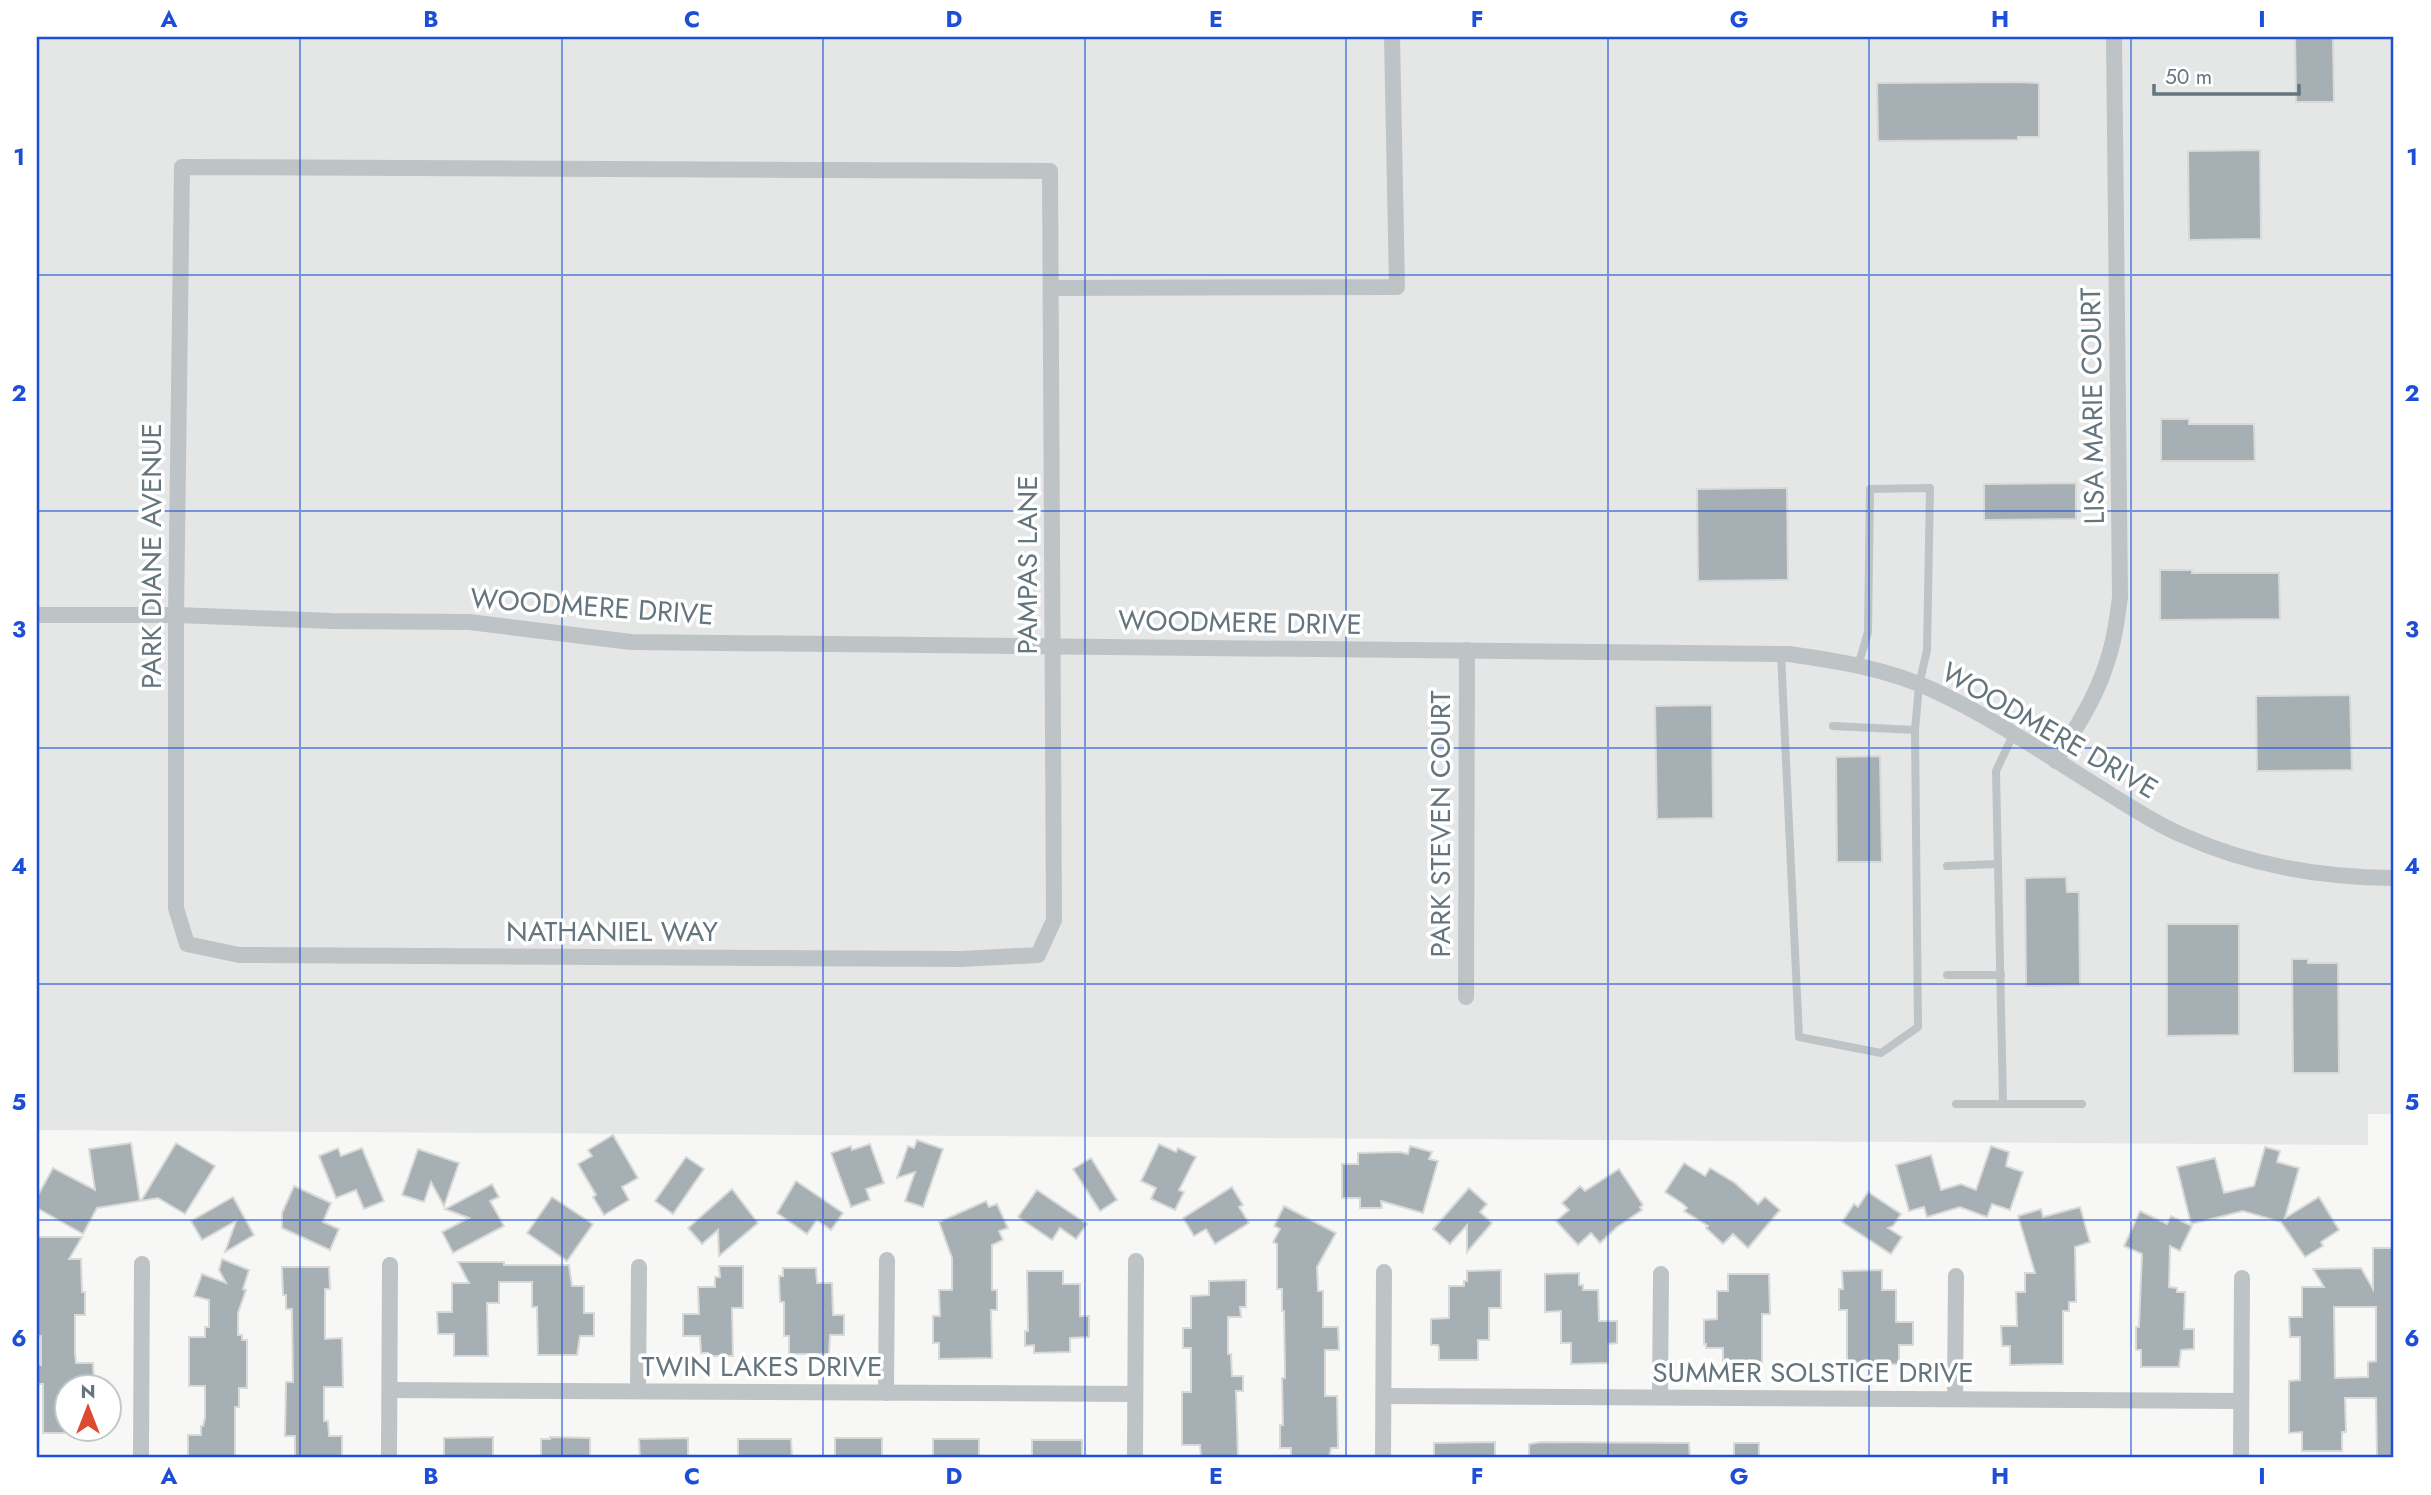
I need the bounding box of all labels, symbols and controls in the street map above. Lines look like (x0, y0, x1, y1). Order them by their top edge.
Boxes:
text: A (160, 2, 178, 36)
text: B (423, 2, 439, 36)
text: C (684, 2, 700, 36)
text: D (946, 2, 963, 36)
text: E (1209, 2, 1223, 36)
text: F (1471, 2, 1483, 36)
text: G (1730, 2, 1748, 36)
text: H (1991, 2, 2009, 36)
text: I (2258, 2, 2266, 36)
scale bar (2154, 52, 2300, 96)
text: 50 m (2165, 62, 2212, 92)
text: 1 (13, 140, 25, 174)
text: 1 (2406, 140, 2418, 174)
street label: LISA MARIE COURT (2070, 287, 2115, 525)
text: 2 (11, 376, 27, 410)
text: 2 (2404, 376, 2420, 410)
street label: PARK DIANE AVENUE (131, 423, 172, 689)
street label: PAMPAS LANE (1007, 475, 1048, 655)
street label: WOODMERE DRIVE (469, 578, 715, 635)
street label: WOODMERE DRIVE (1118, 600, 1362, 645)
text: 3 (12, 612, 26, 646)
text: 3 (2405, 612, 2419, 646)
street label: WOODMERE DRIVE (1934, 652, 2165, 809)
street label: PARK STEVEN COURT (1420, 690, 1461, 958)
text: 4 (11, 849, 27, 883)
text: 4 (2404, 849, 2420, 883)
street label: NATHANIEL WAY (506, 911, 718, 952)
text: 5 (12, 1085, 26, 1119)
text: 5 (2405, 1085, 2419, 1119)
text: 6 (11, 1321, 27, 1355)
text: 6 (2404, 1321, 2420, 1355)
street label: TWIN LAKES DRIVE (642, 1346, 882, 1387)
street label: SUMMER SOLSTICE DRIVE (1652, 1352, 1974, 1393)
north arrow (52, 1372, 122, 1442)
text: N (80, 1378, 96, 1405)
text: A (160, 1459, 178, 1493)
text: B (423, 1459, 439, 1493)
text: C (684, 1459, 700, 1493)
text: D (946, 1459, 963, 1493)
text: E (1209, 1459, 1223, 1493)
text: F (1471, 1459, 1483, 1493)
text: G (1730, 1459, 1748, 1493)
text: H (1991, 1459, 2009, 1493)
text: I (2258, 1459, 2266, 1493)

